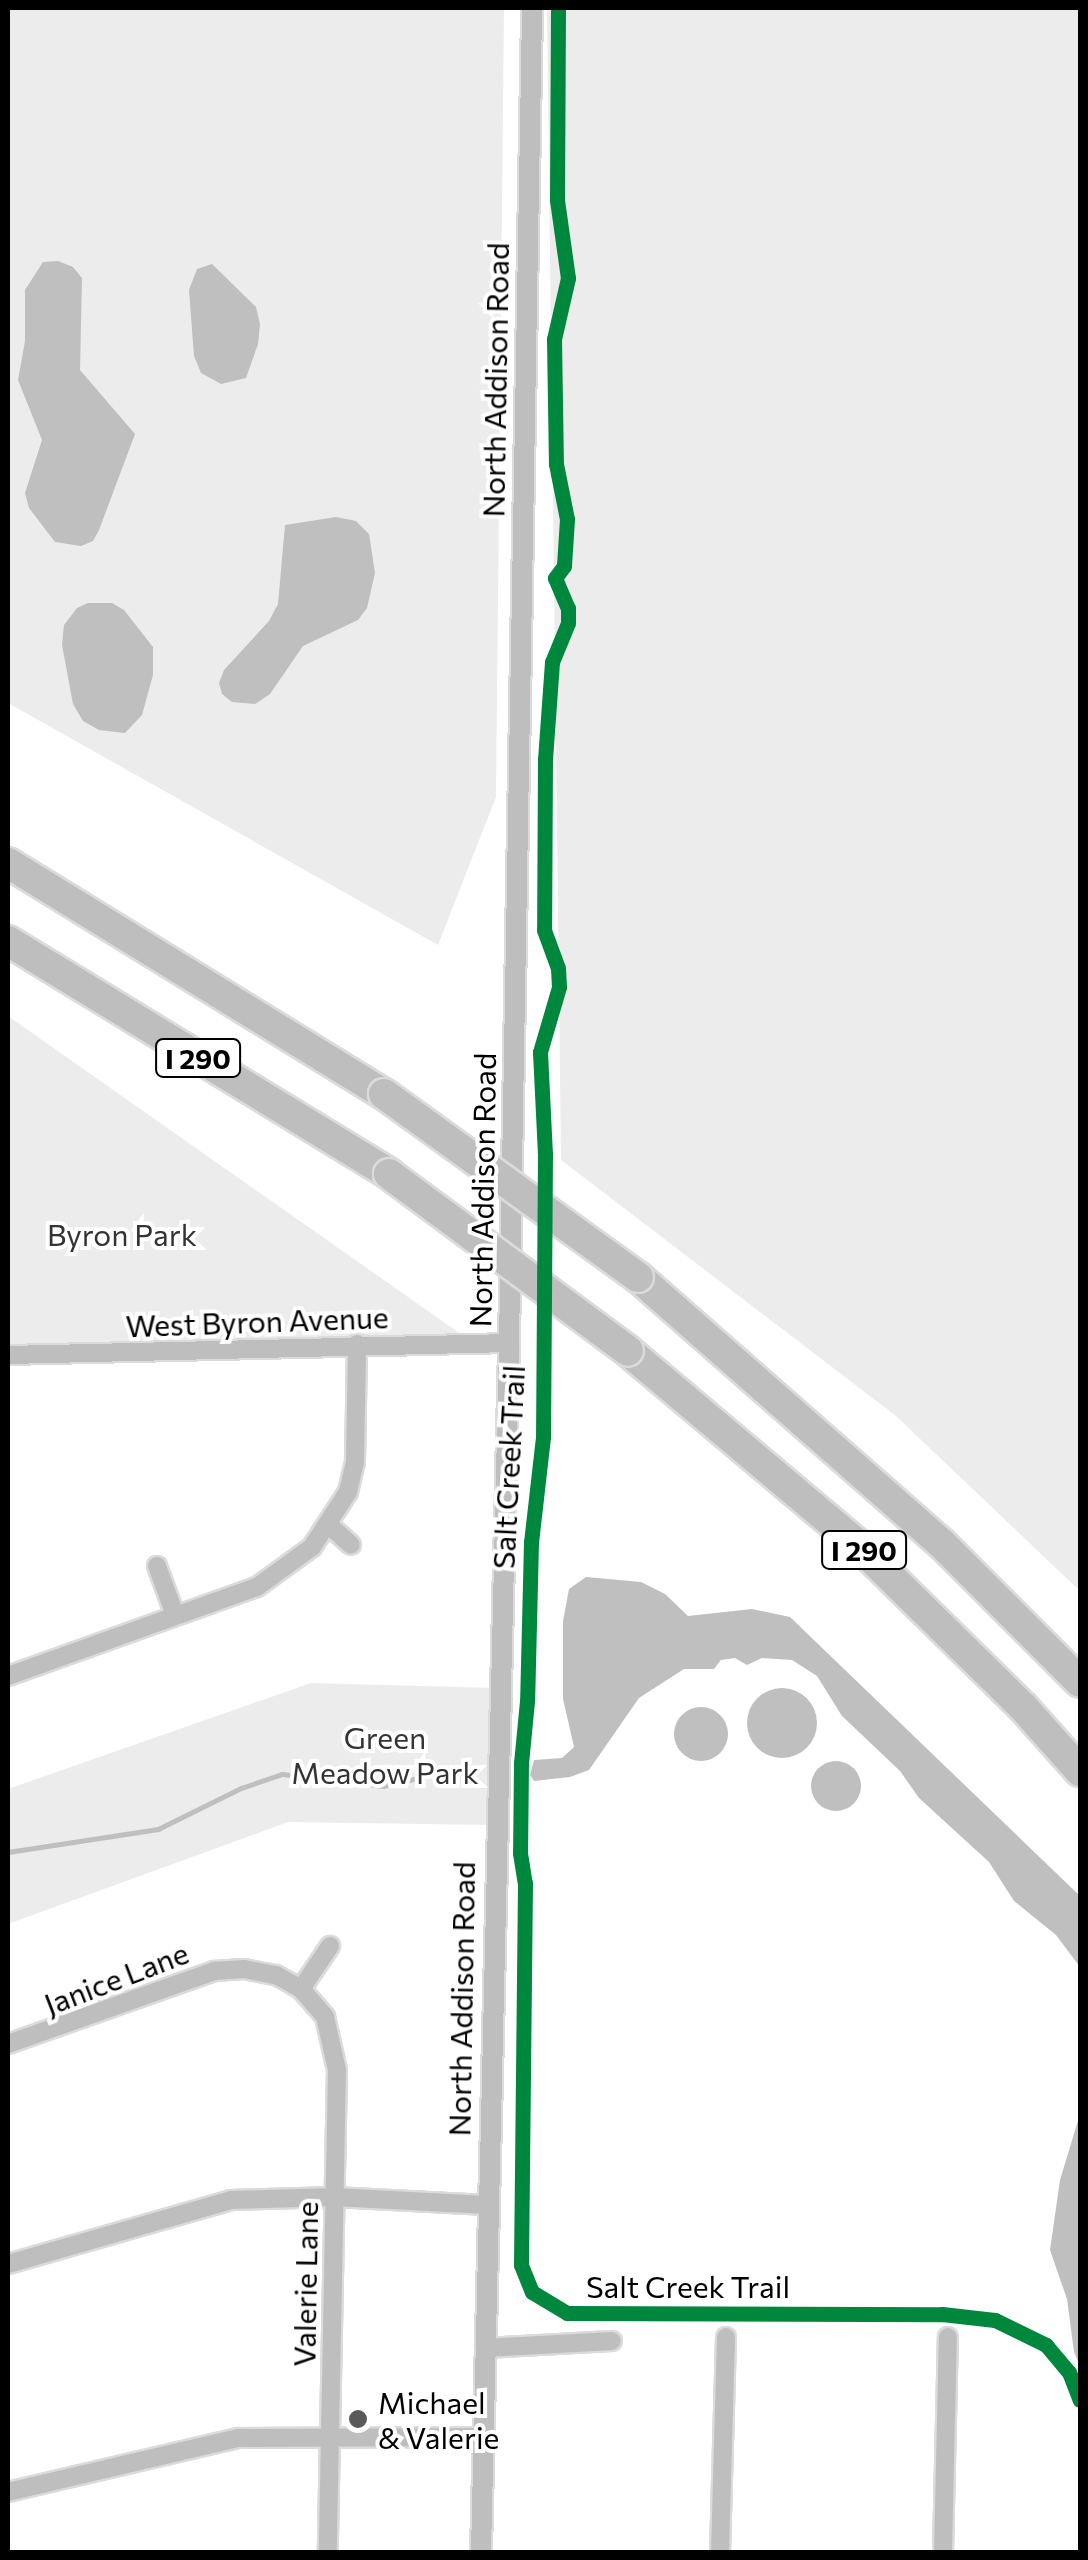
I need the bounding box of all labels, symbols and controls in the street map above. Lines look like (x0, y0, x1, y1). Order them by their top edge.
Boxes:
street label: North Addison Road (475, 242, 515, 518)
road number: I 290 (153, 1035, 243, 1081)
street label: North Addison Road (462, 1052, 502, 1328)
park label: Byron Park (47, 1216, 197, 1252)
street label: West Byron Avenue (125, 1298, 389, 1344)
street label: Salt Creek Trail (485, 1364, 531, 1570)
road number: I 290 (819, 1527, 909, 1573)
park label: Green Meadow Park (291, 1719, 479, 1790)
street label: North Addison Road (441, 1861, 481, 2137)
street label: Janice Lane (39, 1934, 193, 2022)
street label: Valerie Lane (286, 2201, 324, 2367)
street label: Salt Creek Trail (586, 2268, 790, 2304)
place label: Michael & Valerie (378, 2384, 499, 2454)
marker: Michael & Valerie (347, 2408, 369, 2430)

